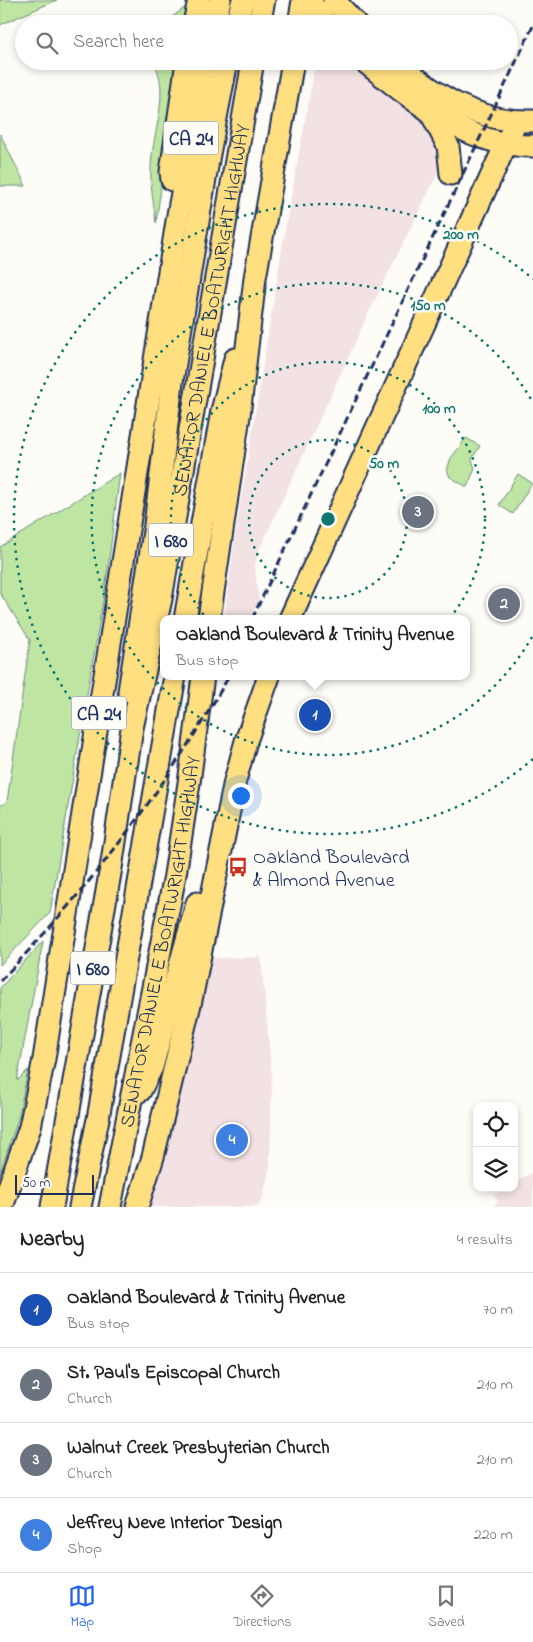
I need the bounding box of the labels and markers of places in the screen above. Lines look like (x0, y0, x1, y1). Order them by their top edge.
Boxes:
pin: 3 (402, 493, 434, 531)
centre of rings (319, 510, 337, 528)
pin: 2 (488, 585, 520, 623)
pin: 1 (299, 696, 331, 734)
place label: Oakland Boulevard & Almond Avenue (253, 844, 409, 896)
bus stop icon: Oakland Boulevard & Almond Avenue (227, 856, 249, 878)
pin: 4 (216, 1121, 248, 1159)

